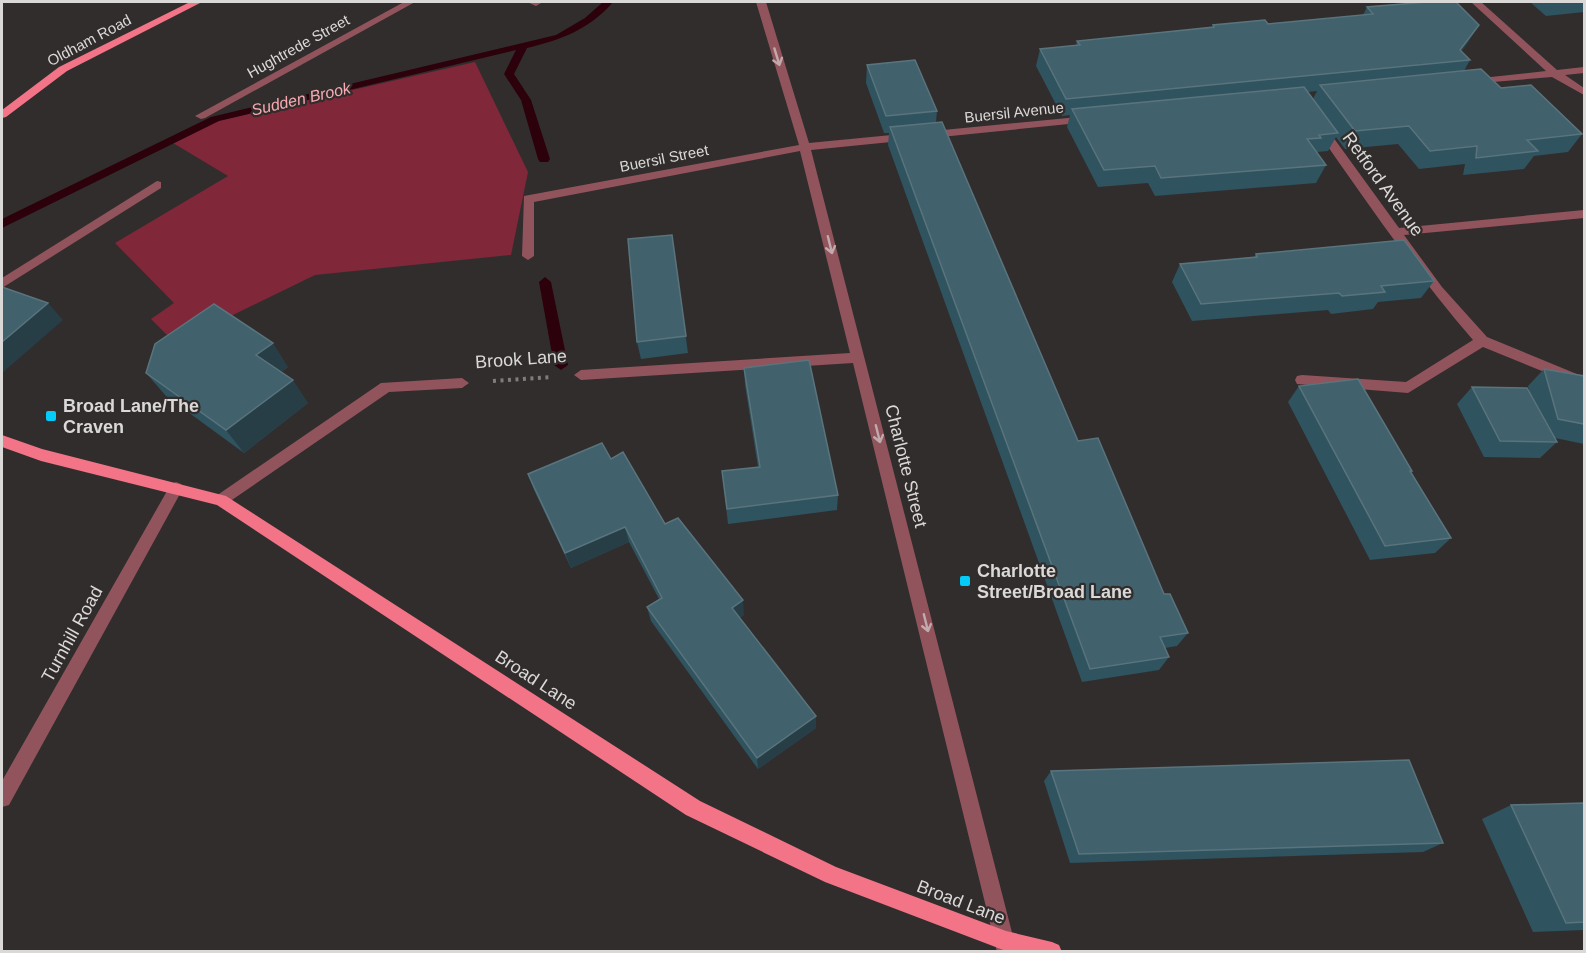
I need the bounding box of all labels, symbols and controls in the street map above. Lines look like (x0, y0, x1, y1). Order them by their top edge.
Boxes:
street label: Hughtrede Street (244, 10, 353, 81)
street label: Oldham Road (44, 11, 134, 69)
one-way arrow (773, 48, 784, 67)
water label: Sudden Brook (250, 79, 353, 119)
street label: Buersil Avenue (963, 98, 1065, 126)
street label: Retford Avenue (1339, 128, 1427, 240)
street label: Buersil Street (618, 141, 711, 175)
one-way arrow (824, 236, 836, 255)
street label: Brook Lane (474, 346, 568, 372)
place label: Broad Lane/The Craven (63, 396, 199, 437)
street label: Charlotte Street (881, 402, 931, 530)
marker: Broad Lane/The Craven (44, 409, 58, 423)
one-way arrow (872, 425, 884, 444)
place label: Charlotte Street/Broad Lane (977, 561, 1132, 602)
marker: Charlotte Street/Broad Lane (958, 574, 972, 588)
street label: Turnhill Road (37, 583, 107, 685)
one-way arrow (920, 614, 932, 633)
street label: Broad Lane (492, 646, 580, 714)
street label: Broad Lane (914, 876, 1008, 928)

